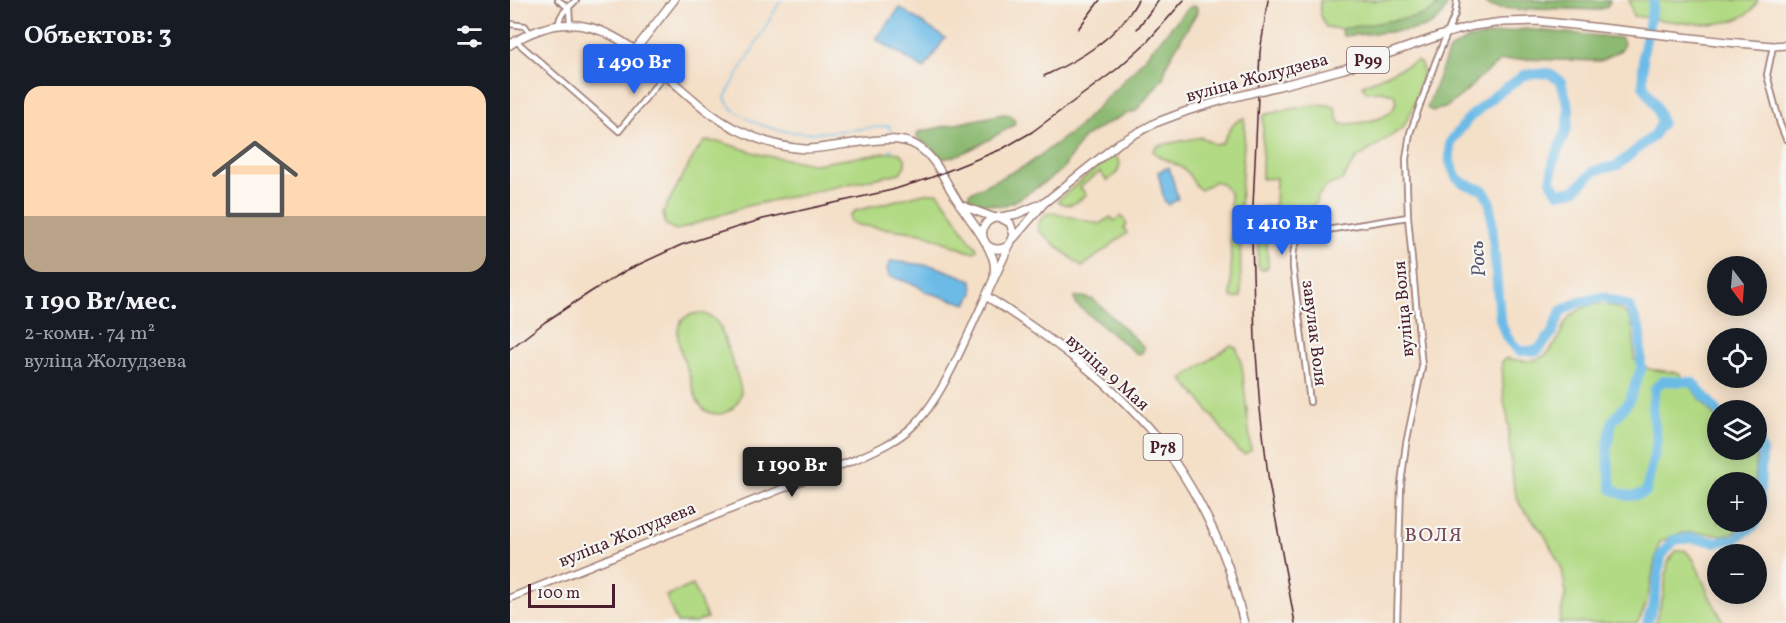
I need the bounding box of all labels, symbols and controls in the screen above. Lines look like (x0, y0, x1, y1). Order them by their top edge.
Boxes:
text: Объектов: 3 (24, 18, 172, 54)
icon: filters (453, 20, 486, 53)
pin: 1 490 Br (572, 44, 696, 95)
street label: вуліца Жолудзева (1183, 47, 1331, 109)
road number: Р99 (1347, 47, 1389, 73)
text: 1 490 Br (597, 49, 671, 77)
icon: home (201, 125, 309, 233)
pin: 1 410 Br (1220, 205, 1344, 256)
text: 1 410 Br (1246, 210, 1318, 238)
water label: Рось (1464, 240, 1494, 278)
north arrow (1707, 256, 1767, 316)
map controls (1707, 256, 1767, 604)
street label: вуліца Воля (1388, 260, 1421, 358)
street label: завулак Воля (1295, 279, 1332, 387)
text: 1 190 Br/мес. (24, 284, 177, 320)
text: 2-комн. · 74 m² (24, 320, 155, 348)
button: locate (1707, 328, 1767, 388)
street label: вуліца 9 Мая (1060, 329, 1154, 417)
text: вуліца Жолудзева (24, 348, 187, 376)
button: layers (1707, 400, 1767, 460)
road number: Р78 (1144, 434, 1182, 460)
pin: 1 190 Br (730, 447, 854, 498)
text: 1 190 Br (757, 452, 827, 480)
button: + (1707, 472, 1767, 532)
street label: вуліца Жолудзева (555, 496, 700, 574)
district label: ВОЛЯ (1405, 522, 1463, 550)
button: − (1707, 544, 1767, 604)
scale bar (528, 581, 615, 608)
text: 100 m (537, 583, 580, 605)

